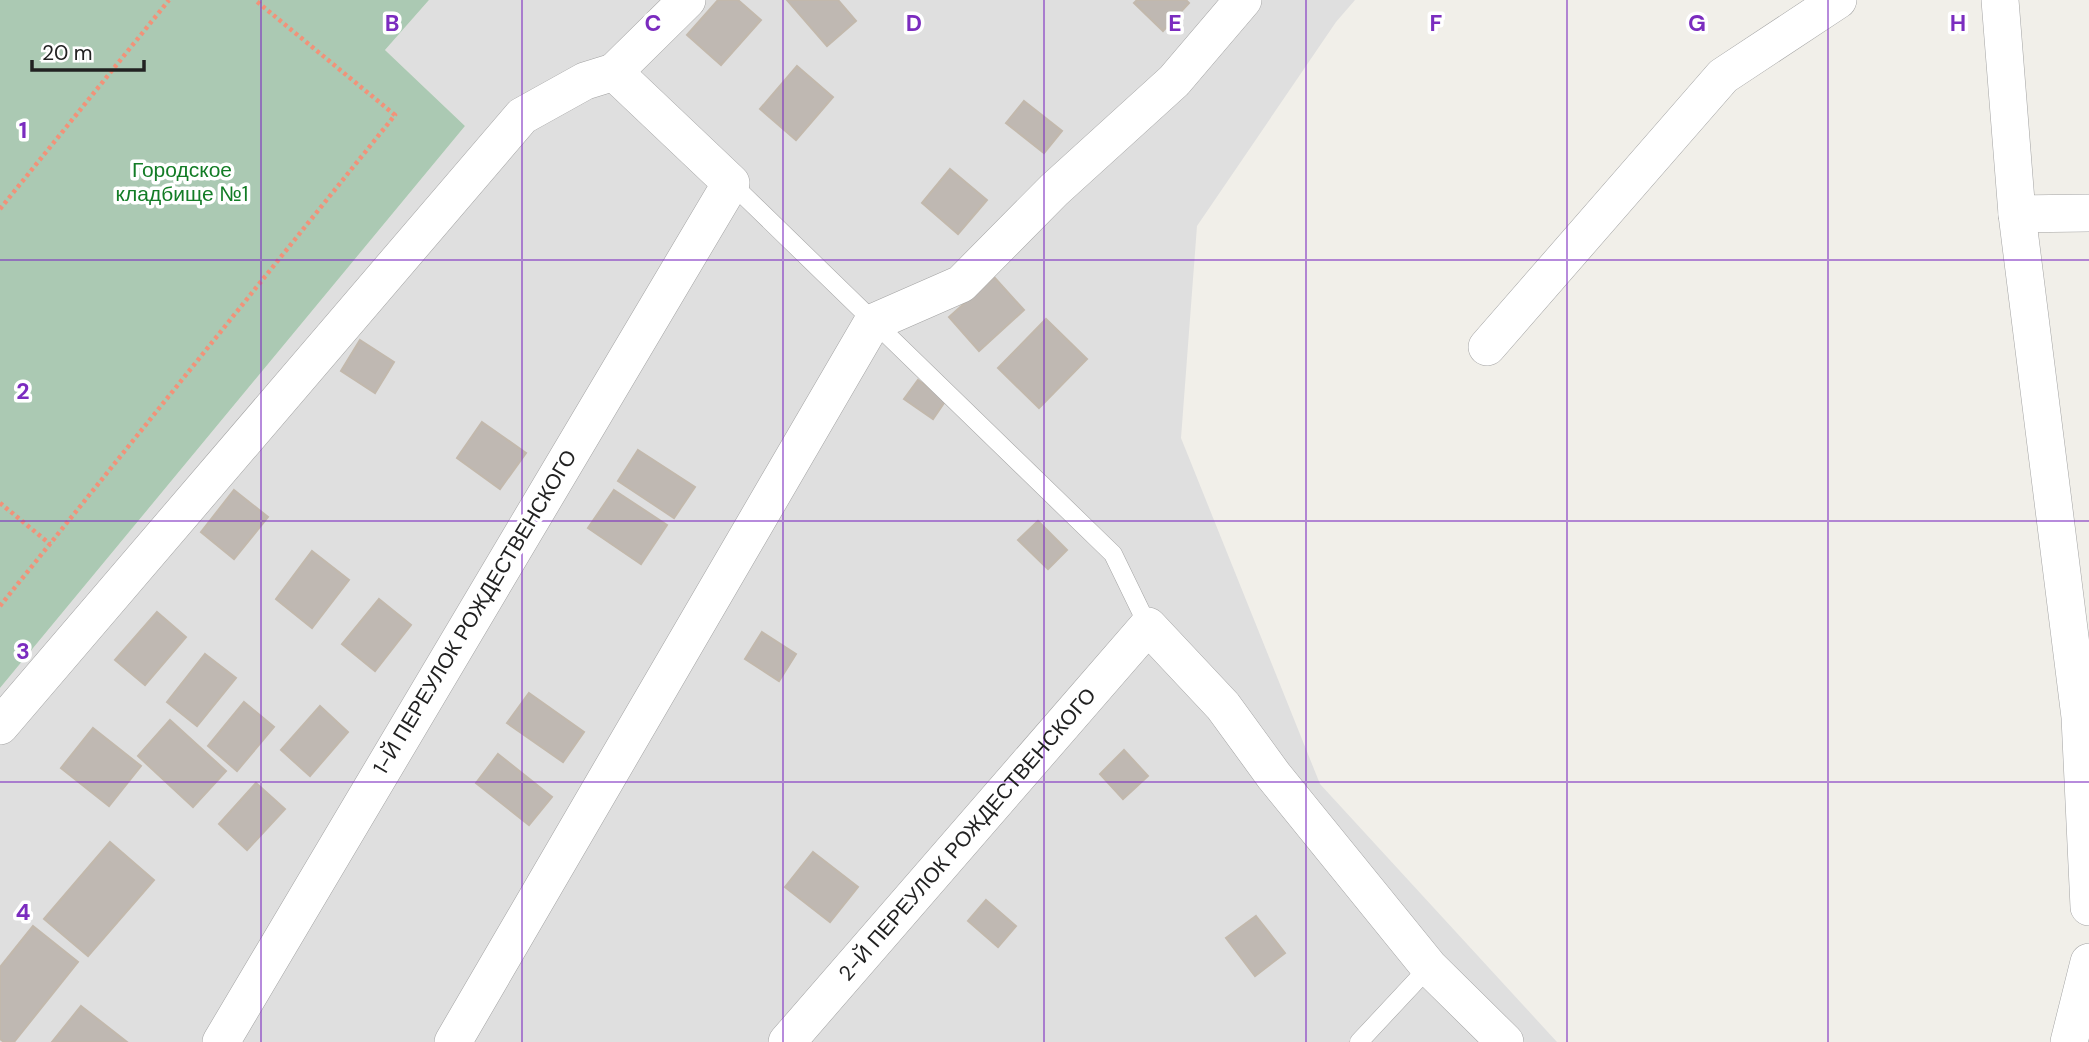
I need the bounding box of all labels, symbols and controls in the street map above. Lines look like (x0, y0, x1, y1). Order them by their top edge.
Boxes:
text: B (385, 8, 399, 38)
text: C (645, 8, 661, 38)
text: D (906, 8, 922, 38)
text: E (1168, 8, 1182, 38)
text: F (1430, 8, 1443, 38)
text: G (1688, 8, 1706, 38)
text: H (1950, 8, 1966, 38)
scale bar (32, 28, 144, 72)
text: 20 m (42, 39, 93, 67)
text: 1 (19, 115, 27, 145)
park label: Городское кладбище №1 (116, 156, 248, 208)
text: 2 (16, 376, 30, 406)
street label: 1-Й ПЕРЕУЛОК РОЖДЕСТВЕНСКОГО (367, 445, 583, 779)
text: 3 (16, 636, 30, 666)
street label: 2-Й ПЕРЕУЛОК РОЖДЕСТВЕНСКОГО (832, 682, 1102, 987)
text: 4 (16, 897, 31, 927)

